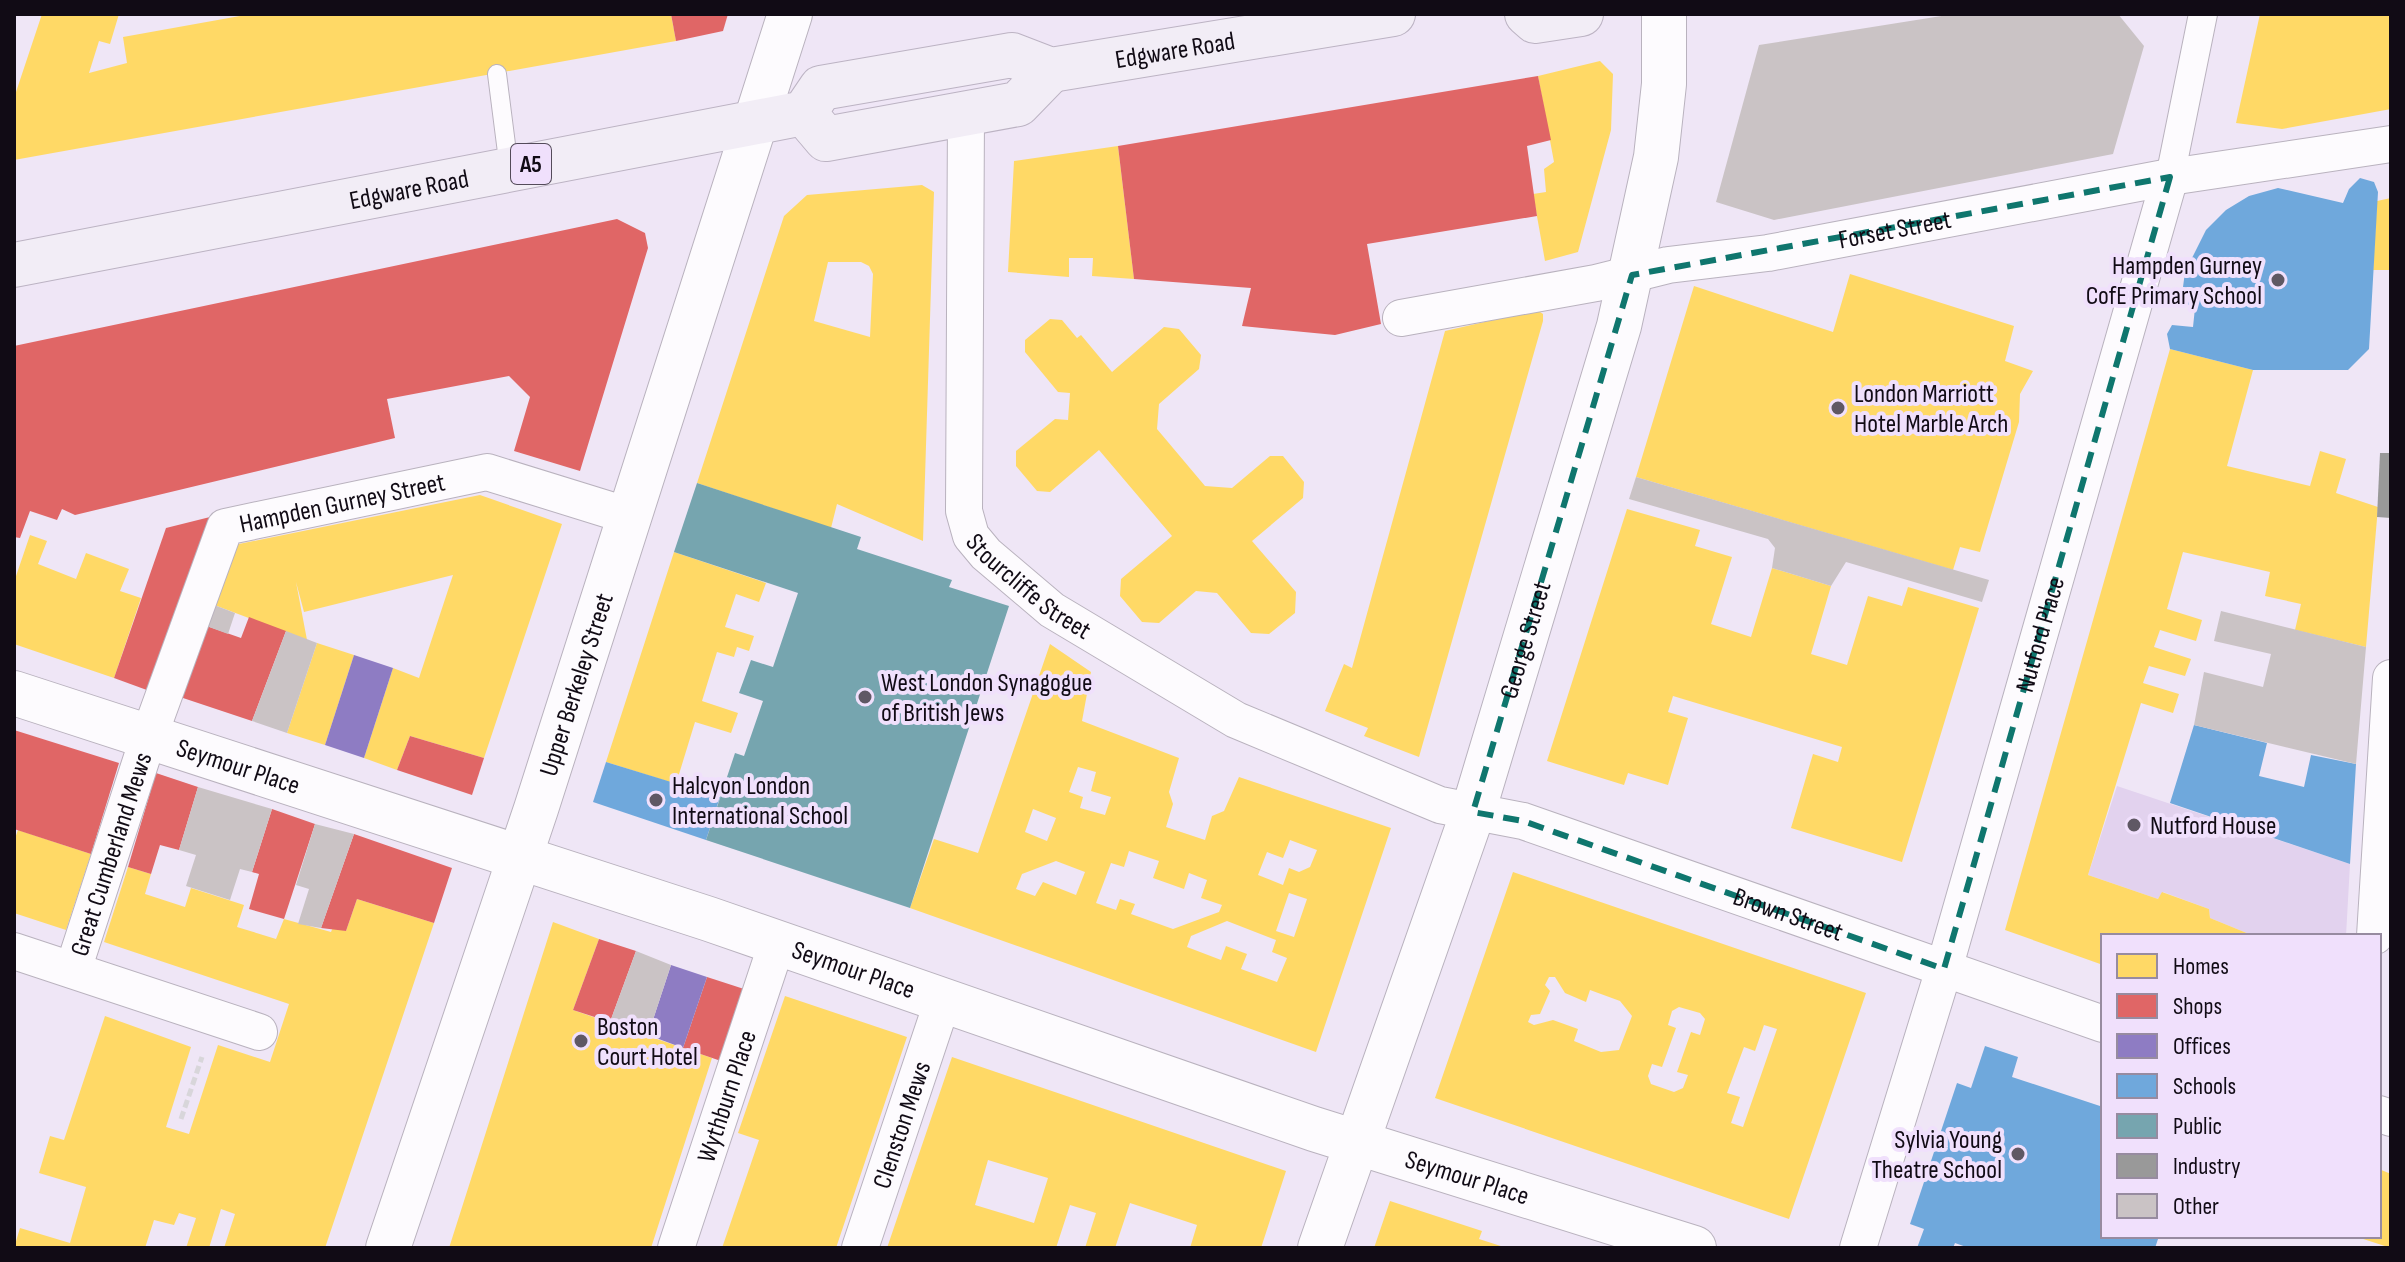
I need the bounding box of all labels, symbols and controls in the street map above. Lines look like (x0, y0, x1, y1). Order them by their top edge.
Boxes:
street label: Edgware Road (1113, 26, 1237, 76)
road number: A5 (511, 144, 551, 184)
street label: Edgware Road (347, 164, 471, 217)
street label: Forset Street (1836, 205, 1954, 256)
place label: Hampden Gurney CofE Primary School (2086, 251, 2262, 312)
marker: Hampden Gurney CofE Primary School (2269, 271, 2287, 289)
place label: London Marriott Hotel Marble Arch (1854, 379, 2008, 440)
marker: London Marriott Hotel Marble Arch (1829, 399, 1847, 417)
street label: Hampden Gurney Street (237, 467, 448, 541)
street label: Stourcliffe Street (959, 528, 1096, 647)
street label: Nutford Place (2010, 574, 2072, 696)
street label: George Street (1494, 578, 1558, 702)
street label: Upper Berkeley Street (534, 590, 621, 780)
place label: West London Synagogue of British Jews (881, 668, 1092, 729)
marker: West London Synagogue of British Jews (856, 688, 874, 706)
street label: Seymour Place (172, 733, 304, 802)
street label: Great Cumberland Mews (65, 749, 160, 960)
place label: Halcyon London International School (672, 771, 848, 832)
marker: Halcyon London International School (647, 791, 665, 809)
place label: Nutford House (2150, 811, 2277, 842)
marker: Nutford House (2125, 816, 2143, 834)
street label: Brown Street (1729, 882, 1847, 949)
legend (2101, 934, 2381, 1238)
street label: Seymour Place (788, 935, 919, 1006)
text: Homes (2173, 952, 2229, 981)
text: Shops (2173, 992, 2222, 1021)
place label: Boston Court Hotel (597, 1012, 698, 1073)
street label: Wythburn Place (691, 1027, 764, 1167)
marker: Boston Court Hotel (572, 1032, 590, 1050)
text: Offices (2173, 1032, 2231, 1061)
street label: Clenston Mews (867, 1058, 938, 1193)
text: Schools (2173, 1072, 2236, 1101)
text: Public (2173, 1112, 2222, 1141)
place label: Sylvia Young Theatre School (1871, 1125, 2002, 1186)
street label: Seymour Place (1401, 1145, 1533, 1212)
marker: Sylvia Young Theatre School (2009, 1145, 2027, 1163)
text: Industry (2173, 1152, 2240, 1181)
text: Other (2173, 1192, 2219, 1221)

